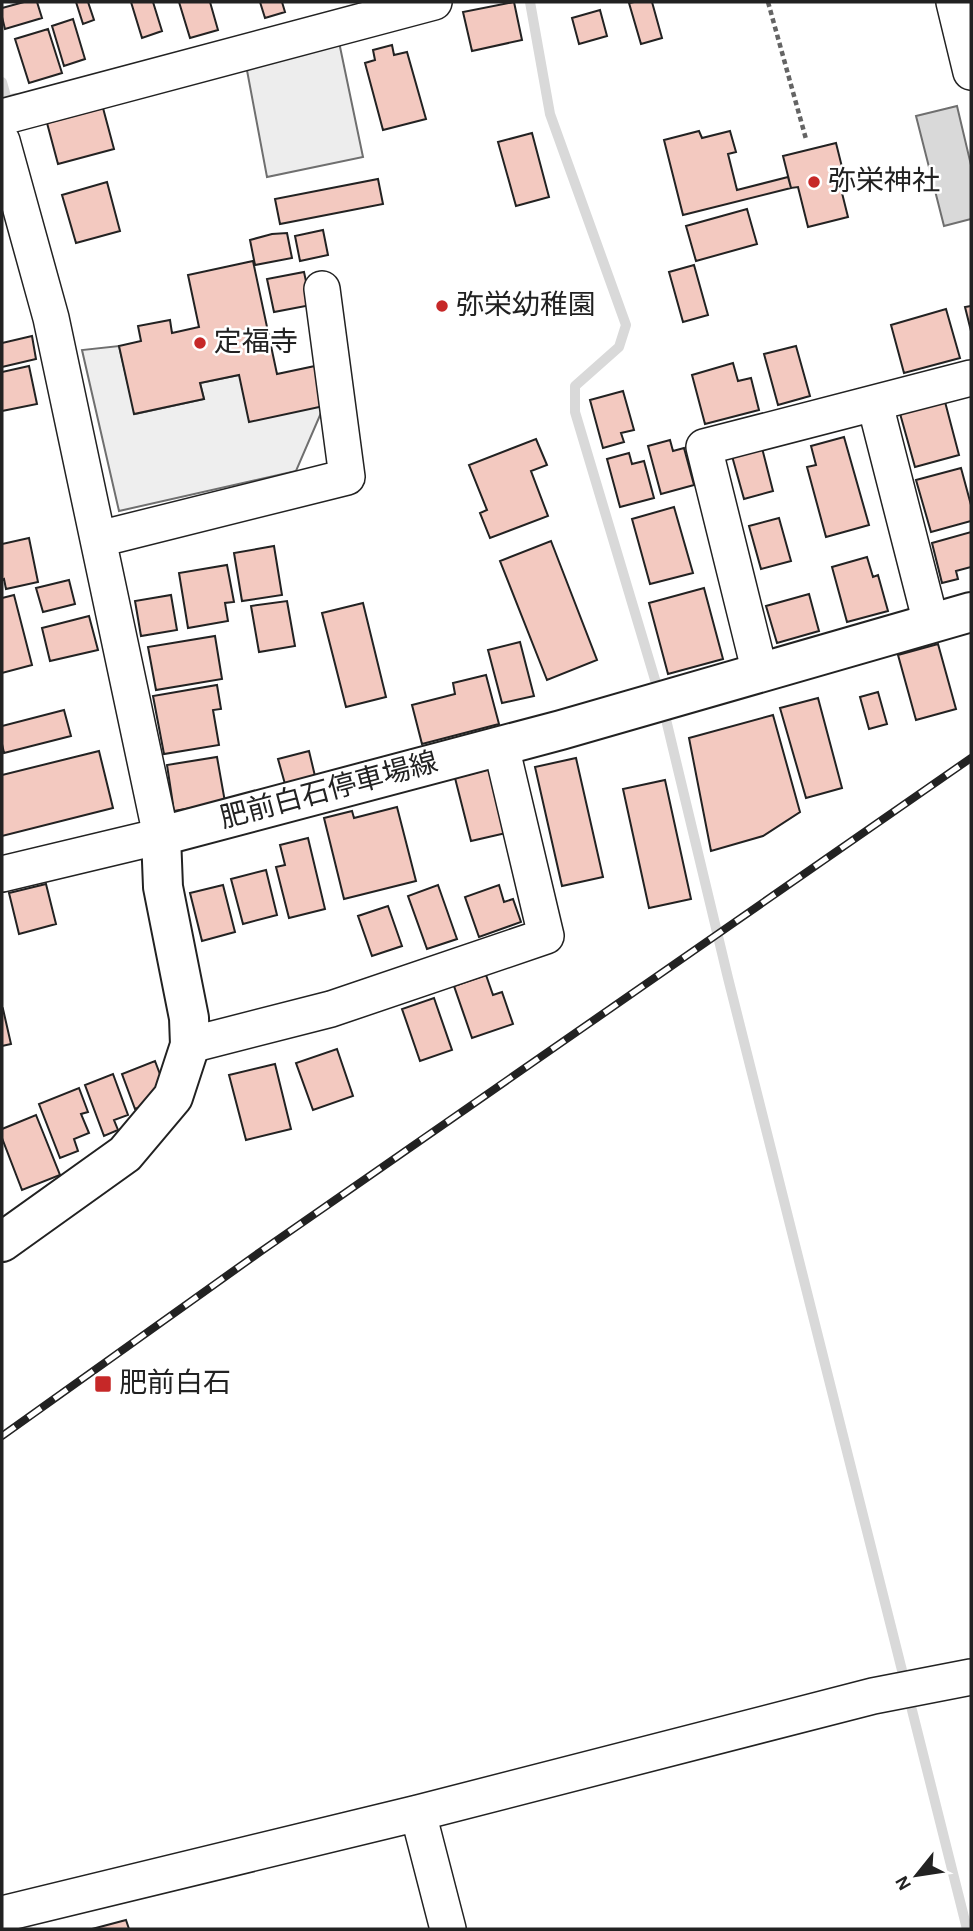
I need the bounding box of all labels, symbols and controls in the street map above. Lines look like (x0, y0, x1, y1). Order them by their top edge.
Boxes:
place label: 弥栄神社 (828, 166, 940, 196)
marker: 弥栄神社 (806, 174, 822, 190)
place label: 弥栄幼稚園 (456, 290, 596, 320)
marker: 弥栄幼稚園 (434, 298, 450, 314)
place label: 定福寺 (214, 327, 298, 357)
marker: 定福寺 (192, 335, 208, 351)
street label: 肥前白石停車場線 (217, 747, 441, 834)
place label: 肥前白石 (119, 1368, 231, 1398)
marker: 肥前白石 (93, 1374, 113, 1394)
north arrow (882, 1840, 952, 1910)
text: N (892, 1872, 915, 1893)

